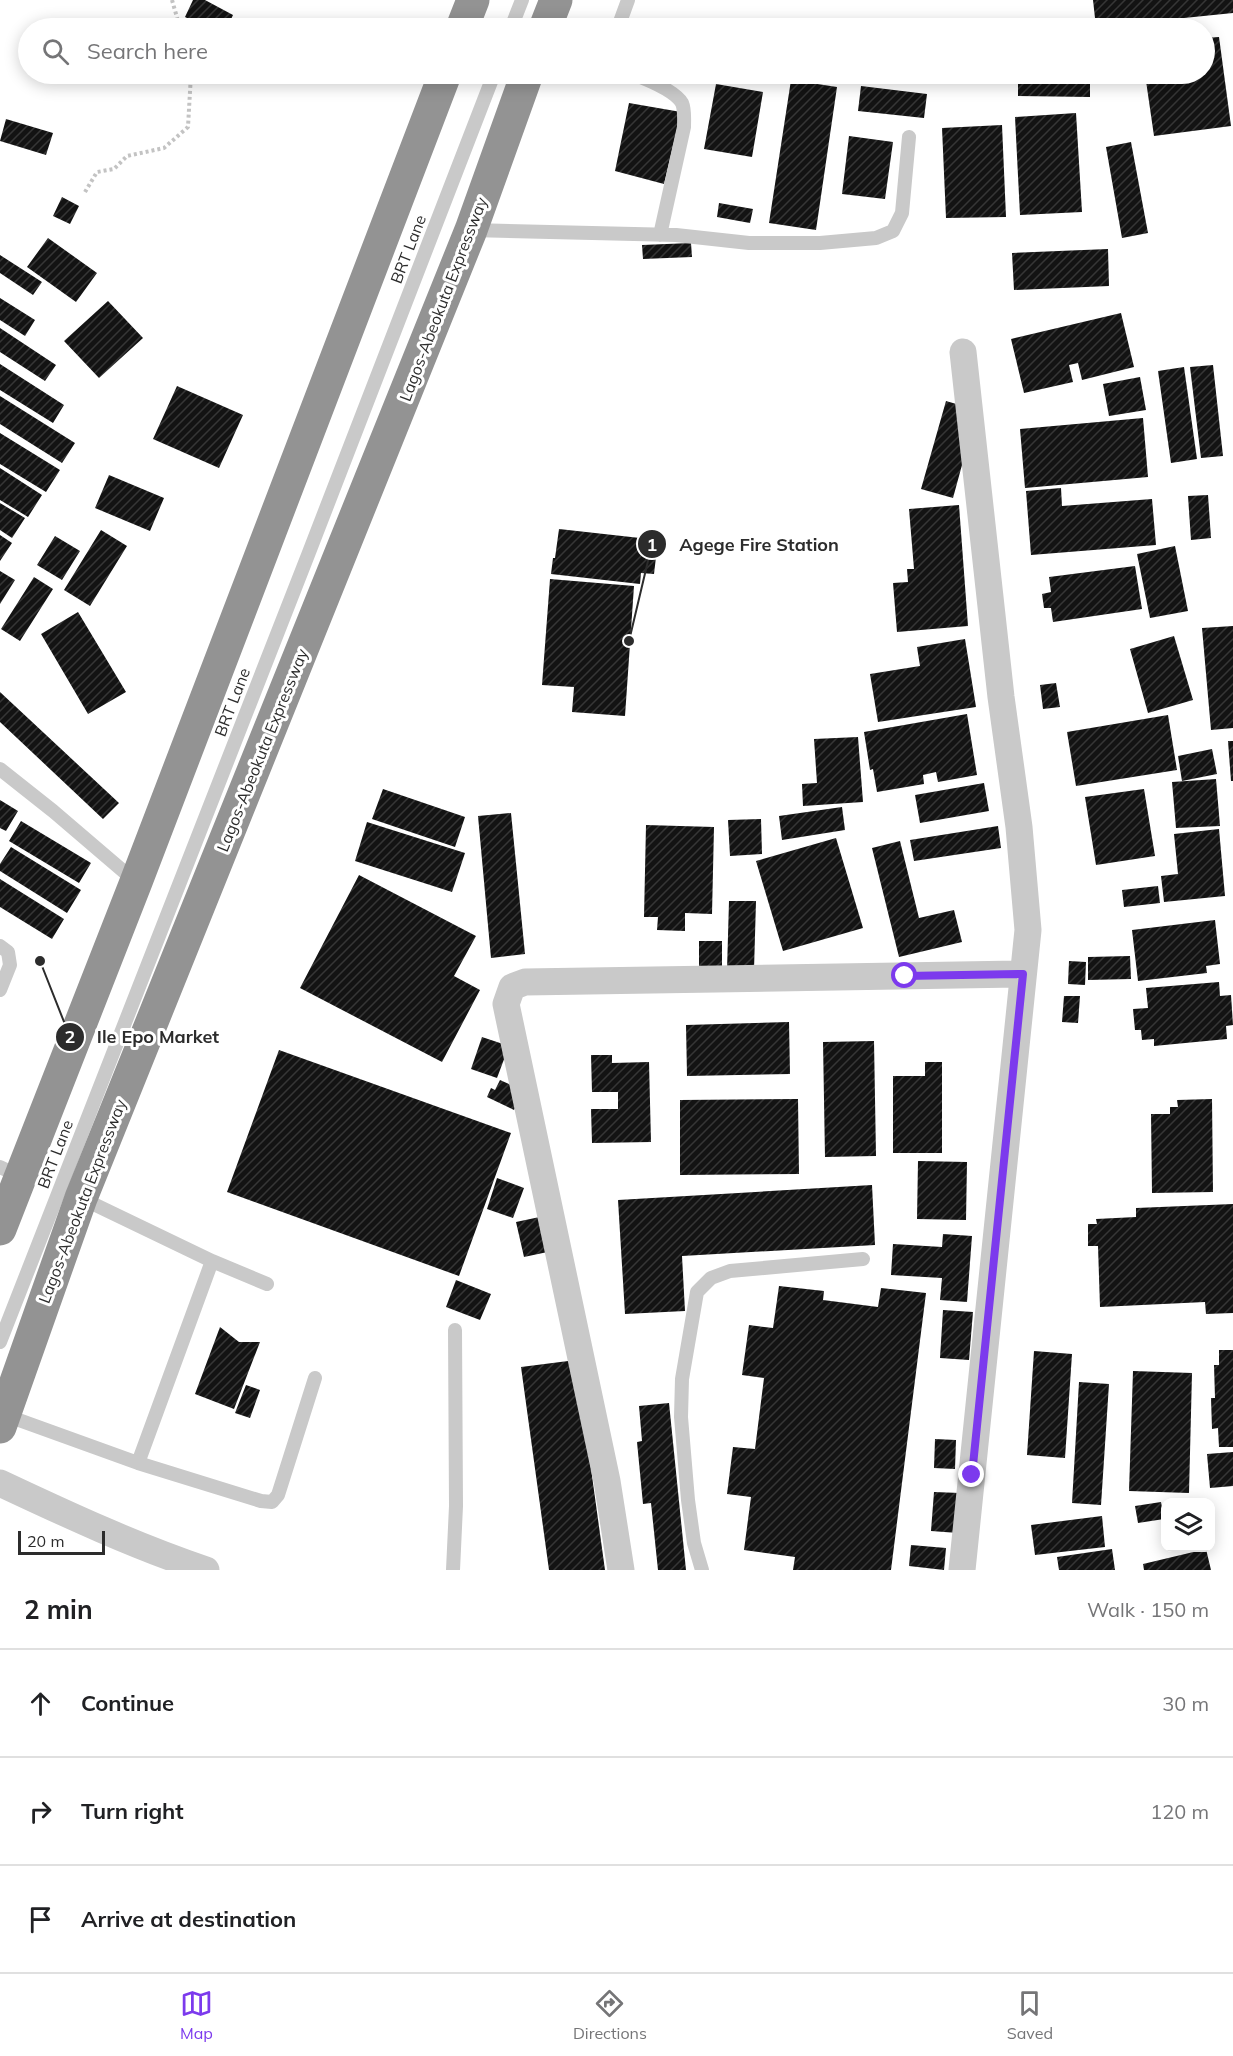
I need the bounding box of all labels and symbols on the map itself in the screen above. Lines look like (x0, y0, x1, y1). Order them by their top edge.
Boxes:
street label: Lagos-Abeokuta Expressway (395, 194, 491, 404)
street label: BRT Lane (386, 212, 430, 286)
callout: Agege Fire Station (637, 526, 850, 562)
text: 1 (647, 533, 657, 556)
text: Agege Fire Station (679, 533, 839, 556)
street label: Lagos-Abeokuta Expressway (212, 645, 312, 854)
street label: BRT Lane (210, 665, 254, 739)
route start (891, 962, 917, 988)
callout: Ile Epo Market (55, 1019, 231, 1055)
text: 2 (65, 1025, 75, 1048)
text: Ile Epo Market (97, 1025, 219, 1048)
street label: Lagos-Abeokuta Expressway (34, 1096, 130, 1306)
street label: BRT Lane (33, 1117, 77, 1191)
route end (958, 1461, 984, 1487)
scale bar (18, 1528, 105, 1556)

